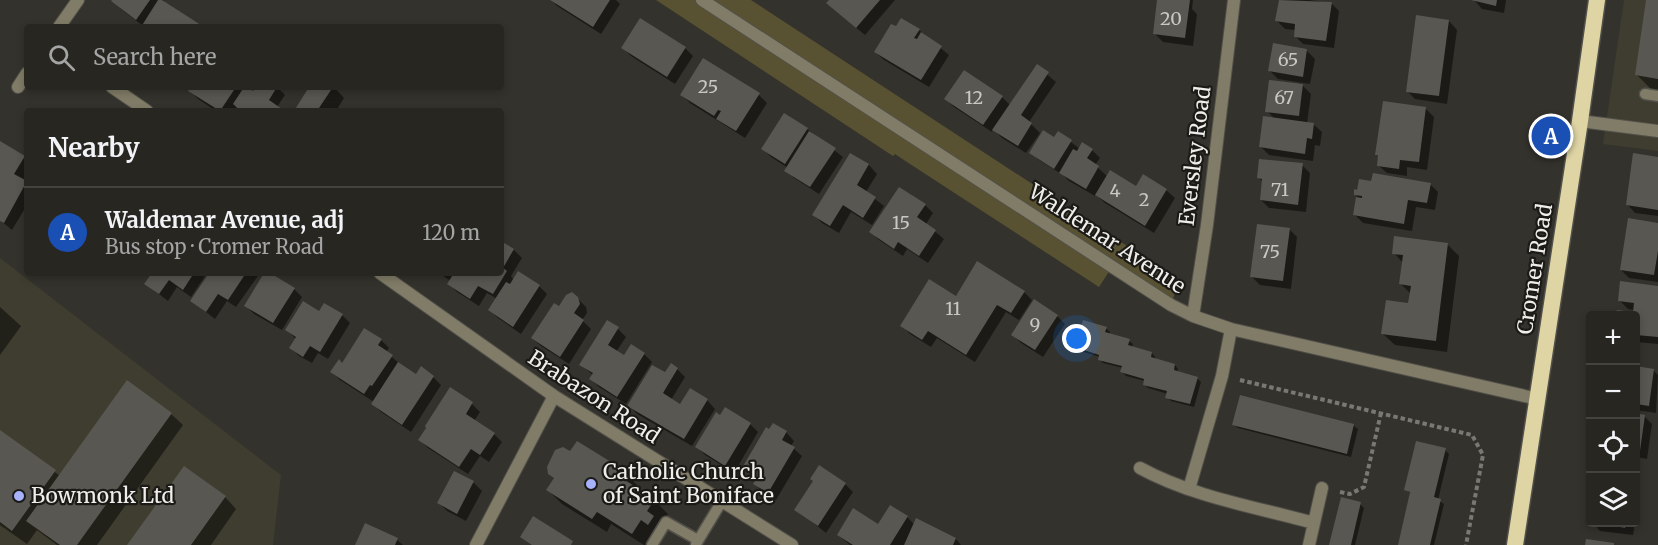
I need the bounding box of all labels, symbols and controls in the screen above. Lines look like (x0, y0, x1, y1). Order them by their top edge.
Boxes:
house number: 20 (1160, 7, 1182, 30)
search box (24, 24, 504, 90)
icon: search (45, 41, 78, 74)
text: Search here (93, 43, 216, 71)
house number: 65 (1278, 48, 1298, 71)
house number: 25 (698, 75, 718, 98)
street label: Eversley Road (1173, 84, 1216, 227)
house number: 12 (965, 86, 983, 109)
house number: 67 (1274, 86, 1294, 109)
pin: A (1532, 114, 1570, 158)
text: Nearby (48, 131, 140, 164)
street label: Waldemar Avenue (1023, 177, 1191, 299)
house number: 71 (1271, 178, 1289, 201)
house number: 4 (1109, 179, 1121, 202)
house number: 2 (1139, 188, 1149, 211)
street label: Cromer Road (1511, 201, 1558, 336)
text: Waldemar Avenue, adj (105, 206, 344, 234)
house number: 15 (892, 211, 910, 234)
text: A (60, 220, 75, 245)
text: 120 m (422, 220, 480, 245)
text: Bus stop · Cromer Road (105, 234, 324, 259)
house number: 75 (1260, 240, 1280, 263)
house number: 11 (945, 297, 961, 320)
map controls (1586, 311, 1640, 527)
button: + (1586, 311, 1640, 365)
house number: 9 (1030, 313, 1040, 336)
your location (1062, 324, 1091, 353)
street label: Brabazon Road (523, 344, 666, 449)
button: − (1586, 365, 1640, 419)
button: locate (1586, 419, 1640, 473)
place label: Catholic Church of Saint Boniface (603, 458, 774, 509)
button: layers (1586, 473, 1640, 527)
marker: Catholic Church of Saint Boniface (584, 477, 598, 491)
place label: Bowmonk Ltd (31, 482, 175, 509)
marker: Bowmonk Ltd (12, 489, 26, 503)

